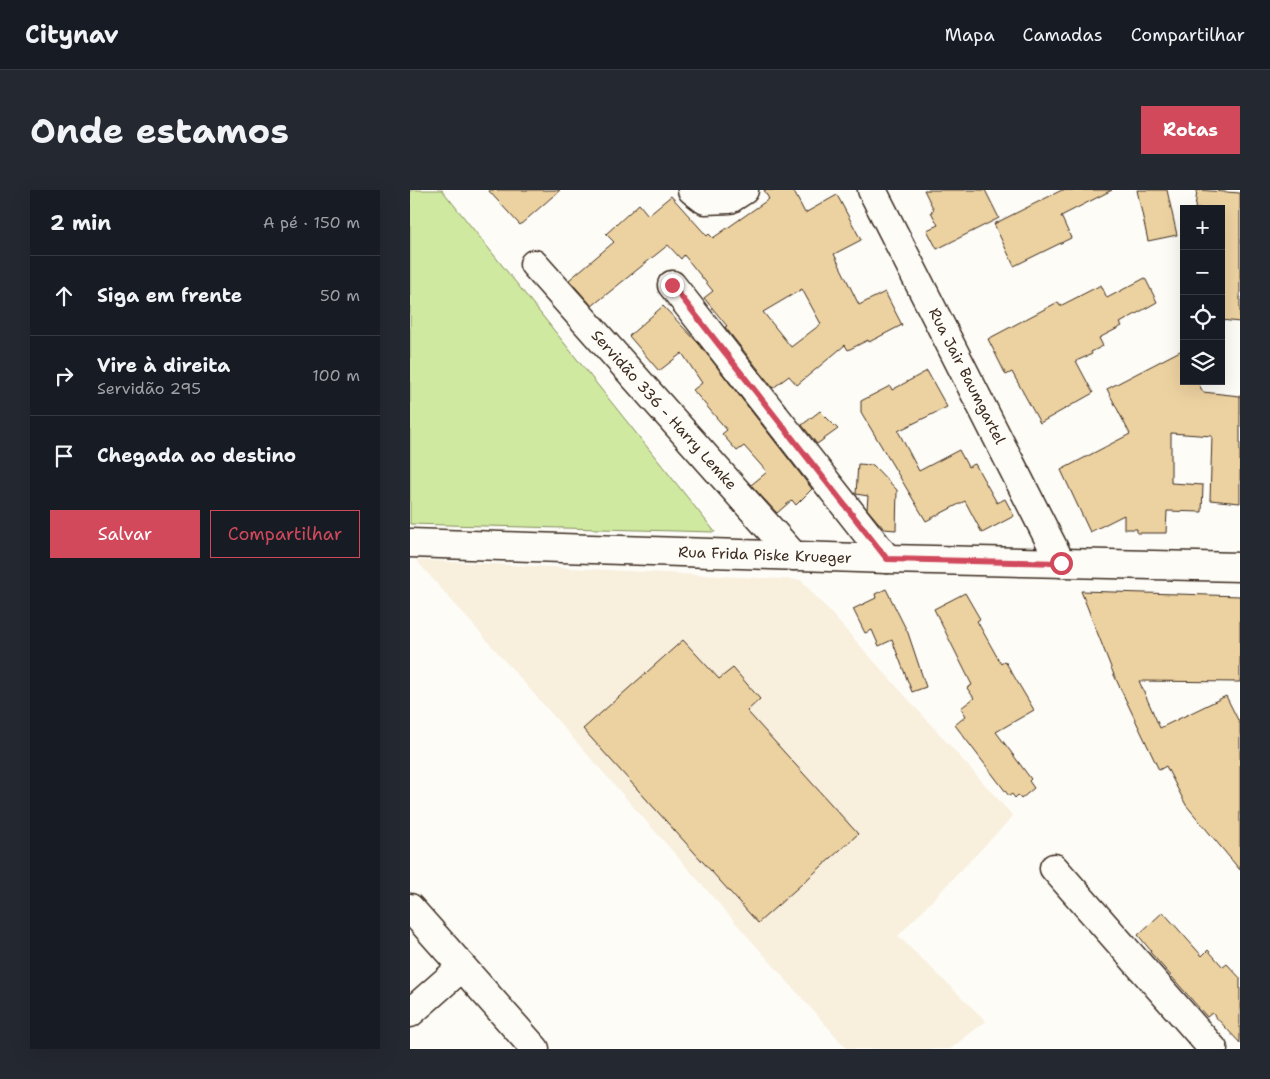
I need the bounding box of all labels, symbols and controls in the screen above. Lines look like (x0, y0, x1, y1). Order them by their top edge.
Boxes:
text: Citynav (25, 19, 119, 51)
text: Mapa (945, 23, 995, 47)
text: Camadas (1023, 23, 1103, 47)
text: Compartilhar (1131, 23, 1245, 47)
button: Rotas (1141, 106, 1240, 154)
text: Onde estamos (30, 107, 289, 154)
map controls (1180, 205, 1225, 385)
button: + (1180, 205, 1225, 250)
text: 2 min (50, 209, 111, 237)
text: A pé · 150 m (263, 212, 360, 233)
button: − (1180, 250, 1225, 295)
route end (661, 274, 684, 297)
icon: ahead (50, 282, 78, 310)
text: Siga em frente (97, 283, 242, 308)
text: 50 m (320, 285, 360, 306)
button: locate (1180, 295, 1225, 340)
street label: Rua Jair Baumgartel (924, 304, 1010, 448)
street label: Servidão 336 - Harry Lemke (587, 326, 741, 494)
button: layers (1180, 340, 1225, 385)
text: Vire à direita (97, 353, 230, 378)
icon: right (50, 362, 78, 390)
text: 100 m (312, 365, 360, 386)
text: Servidão 295 (97, 378, 201, 399)
icon: arrive (50, 442, 78, 470)
text: Chegada ao destino (97, 443, 296, 468)
button: Salvar (50, 510, 200, 558)
button: Compartilhar (210, 510, 360, 558)
street label: Rua Frida Piske Krueger (678, 542, 852, 568)
route start (1050, 552, 1073, 575)

